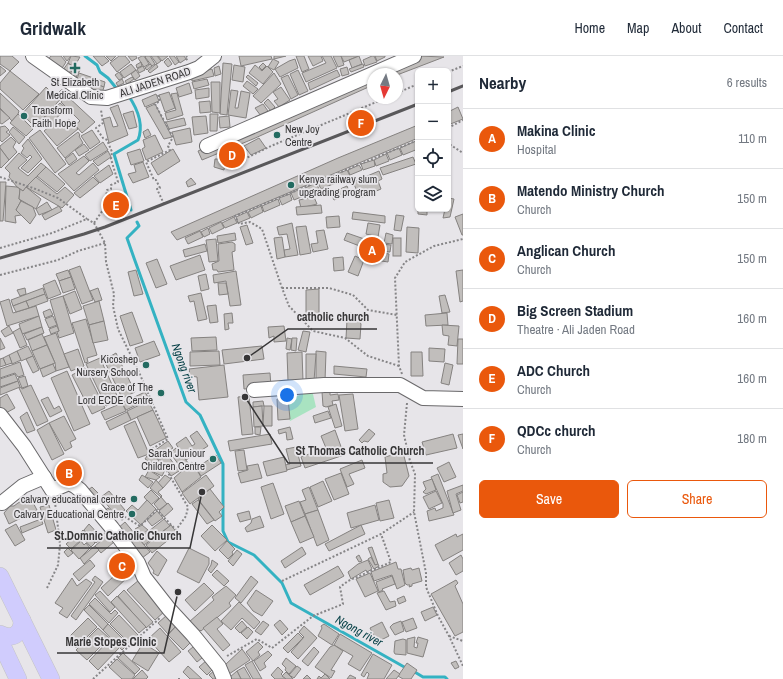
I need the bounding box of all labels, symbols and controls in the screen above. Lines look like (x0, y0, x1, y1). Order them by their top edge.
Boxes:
text: Gridwalk (20, 15, 86, 41)
text: Home (574, 19, 605, 37)
text: Map (627, 19, 649, 37)
text: About (671, 19, 701, 37)
text: Contact (723, 19, 763, 37)
marker: St Elizabeth Medical Clinic (69, 62, 81, 74)
street label: ALI JADEN ROAD (117, 64, 192, 100)
north arrow (367, 68, 403, 104)
map controls (415, 68, 451, 212)
button: + (415, 68, 451, 104)
text: Nearby (479, 71, 526, 94)
text: 6 results (727, 74, 767, 91)
place label: St Elizabeth Medical Clinic (46, 75, 104, 102)
place label: Transform Faith Hope (32, 103, 76, 130)
button: − (415, 104, 451, 140)
pin: F (348, 108, 374, 138)
marker: Transform Faith Hope (19, 111, 29, 121)
text: Makina Clinic (517, 120, 596, 141)
place label: New Joy Centre (285, 122, 320, 149)
marker: New Joy Centre (272, 130, 282, 140)
text: A (488, 130, 496, 147)
text: 110 m (738, 130, 767, 147)
pin: D (219, 140, 245, 170)
button: locate (415, 140, 451, 176)
text: Hospital (517, 141, 556, 158)
place label: Kenya railway slum upgrading program (299, 172, 377, 199)
button: layers (415, 176, 451, 212)
marker: Kenya railway slum upgrading program (286, 180, 296, 190)
text: Matendo Ministry Church (517, 180, 665, 201)
pin: E (103, 190, 129, 220)
text: B (488, 190, 496, 207)
text: 150 m (737, 190, 767, 207)
text: Church (517, 201, 551, 218)
pin: A (359, 235, 385, 265)
text: Anglican Church (517, 240, 615, 261)
text: C (488, 250, 496, 267)
text: 150 m (737, 250, 767, 267)
text: Church (517, 261, 551, 278)
text: Big Screen Stadium (517, 300, 633, 321)
callout: catholic church (288, 305, 377, 329)
text: catholic church (297, 309, 369, 325)
text: D (488, 310, 496, 327)
text: 160 m (737, 310, 767, 327)
text: Theatre · Ali Jaden Road (517, 321, 635, 338)
water label: Ngong river (168, 341, 201, 396)
place label: Kicoshep Nursery School (76, 352, 138, 379)
marker: Kicoshep Nursery School (141, 360, 151, 370)
text: ADC Church (517, 360, 590, 381)
text: E (488, 370, 496, 387)
text: 160 m (737, 370, 767, 387)
place label: Grace of The Lord ECDE Centre (78, 380, 153, 407)
text: Church (517, 381, 551, 398)
your location (277, 385, 297, 405)
marker: Grace of The Lord ECDE Centre (156, 388, 166, 398)
text: QDCc church (517, 420, 596, 441)
text: F (489, 430, 495, 447)
text: 180 m (737, 430, 767, 447)
callout: St Thomas Catholic Church (288, 439, 433, 463)
text: Church (517, 441, 551, 458)
text: St Thomas Catholic Church (295, 443, 425, 459)
place label: Sarah Juniour Children Centre (141, 446, 205, 473)
marker: Sarah Juniour Children Centre (208, 454, 218, 464)
pin: B (56, 458, 82, 488)
button: Save (479, 480, 619, 518)
button: Share (627, 480, 767, 518)
place label: calvary educational centre (21, 492, 126, 506)
marker: calvary educational centre (129, 494, 139, 504)
place label: Calvary Educational Centre (14, 507, 124, 521)
marker: Calvary Educational Centre (127, 509, 137, 519)
callout: St.Domnic Catholic Church (47, 524, 190, 548)
text: St.Domnic Catholic Church (54, 528, 182, 544)
pin: C (109, 551, 135, 581)
water label: Ngong river (333, 612, 386, 651)
callout: Marie Stopes Clinic (57, 629, 164, 653)
text: Marie Stopes Clinic (66, 634, 157, 650)

